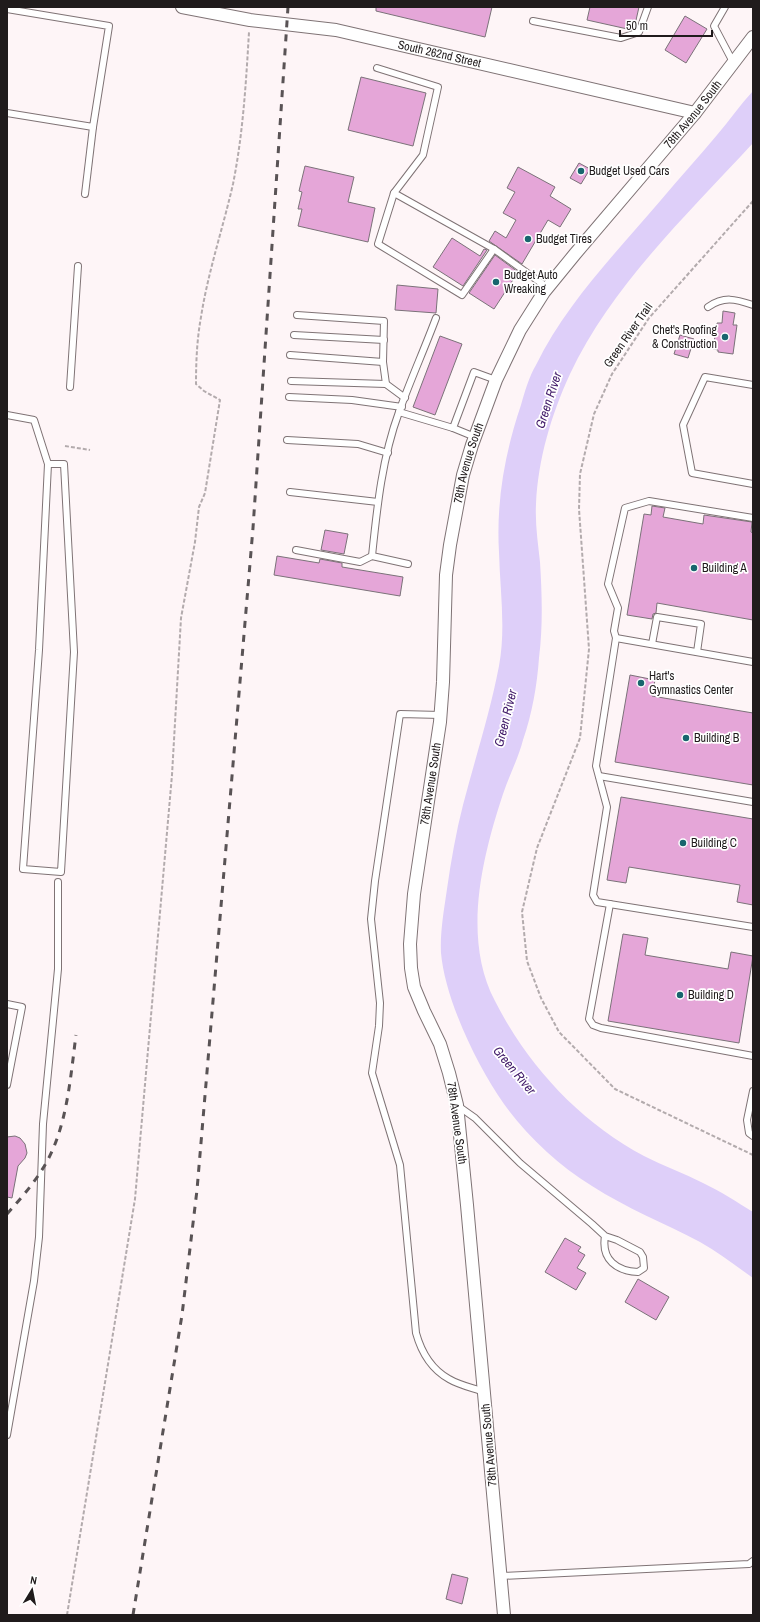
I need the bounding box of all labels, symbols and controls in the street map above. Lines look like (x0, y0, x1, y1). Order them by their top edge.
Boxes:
scale bar (620, 12, 712, 38)
text: 50 m (626, 18, 648, 34)
street label: South 262nd Street (396, 37, 483, 71)
street label: 78th Avenue South (660, 77, 725, 152)
place label: Budget Used Cars (589, 163, 669, 179)
marker: Budget Used Cars (576, 166, 586, 176)
place label: Budget Tires (536, 231, 592, 247)
marker: Budget Tires (523, 234, 533, 244)
place label: Budget Auto Wreaking (504, 267, 558, 297)
marker: Budget Auto Wreaking (491, 277, 501, 287)
street label: Green River Trail (600, 299, 656, 371)
place label: Chet's Roofing & Construction (652, 322, 718, 352)
marker: Chet's Roofing & Construction (720, 332, 730, 342)
water label: Green River (531, 369, 566, 430)
street label: 78th Avenue South (450, 421, 488, 505)
place label: Building A (702, 560, 747, 576)
marker: Building A (689, 563, 699, 573)
place label: Hart's Gymnastics Center (649, 668, 734, 698)
marker: Hart's Gymnastics Center (636, 678, 646, 688)
water label: Green River (490, 687, 521, 748)
place label: Building B (694, 730, 740, 746)
marker: Building B (681, 733, 691, 743)
street label: 78th Avenue South (417, 742, 445, 826)
place label: Building C (691, 835, 737, 851)
marker: Building C (678, 838, 688, 848)
place label: Building D (688, 987, 734, 1003)
marker: Building D (675, 990, 685, 1000)
water label: Green River (489, 1043, 540, 1098)
street label: 78th Avenue South (443, 1081, 471, 1165)
street label: 78th Avenue South (477, 1403, 501, 1487)
north arrow (12, 1570, 52, 1610)
text: N (29, 1573, 38, 1588)

